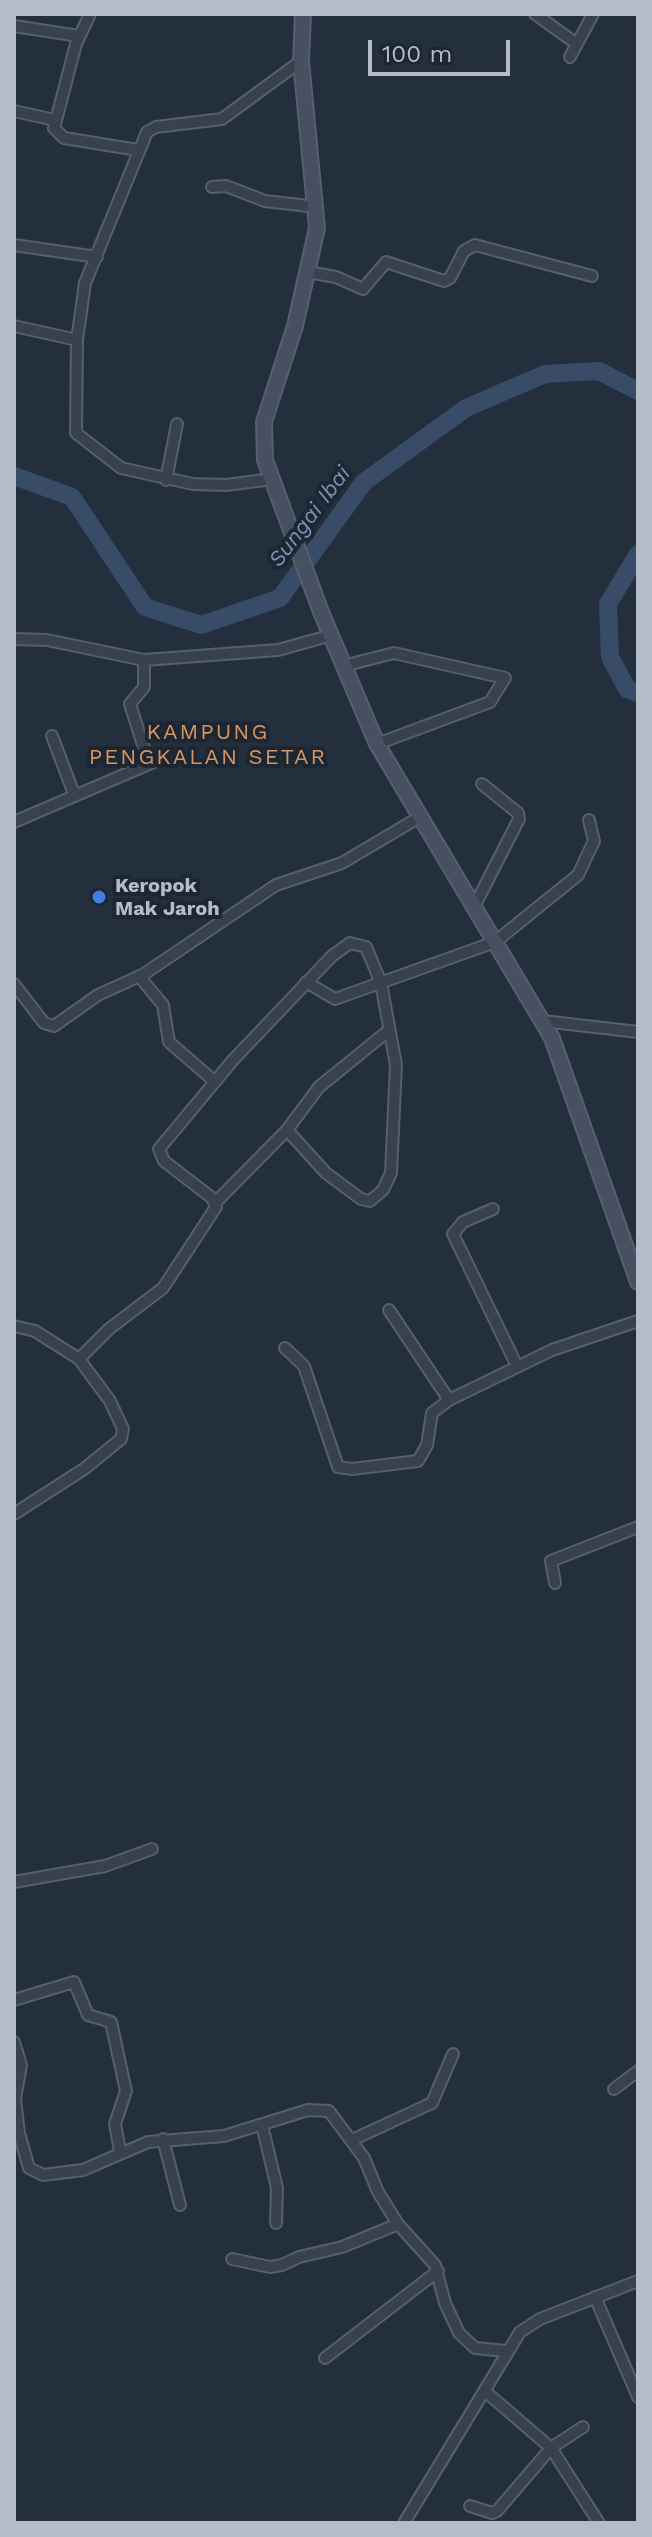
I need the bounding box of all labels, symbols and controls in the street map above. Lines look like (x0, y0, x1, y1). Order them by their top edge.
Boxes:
scale bar (372, 24, 514, 74)
text: 100 m (382, 40, 452, 68)
water label: Sungai Ibai (264, 461, 356, 573)
district label: KAMPUNG PENGKALAN SETAR (89, 720, 327, 772)
place label: Keropok Mak Jaroh (115, 874, 220, 921)
marker: Keropok Mak Jaroh (90, 888, 108, 906)

